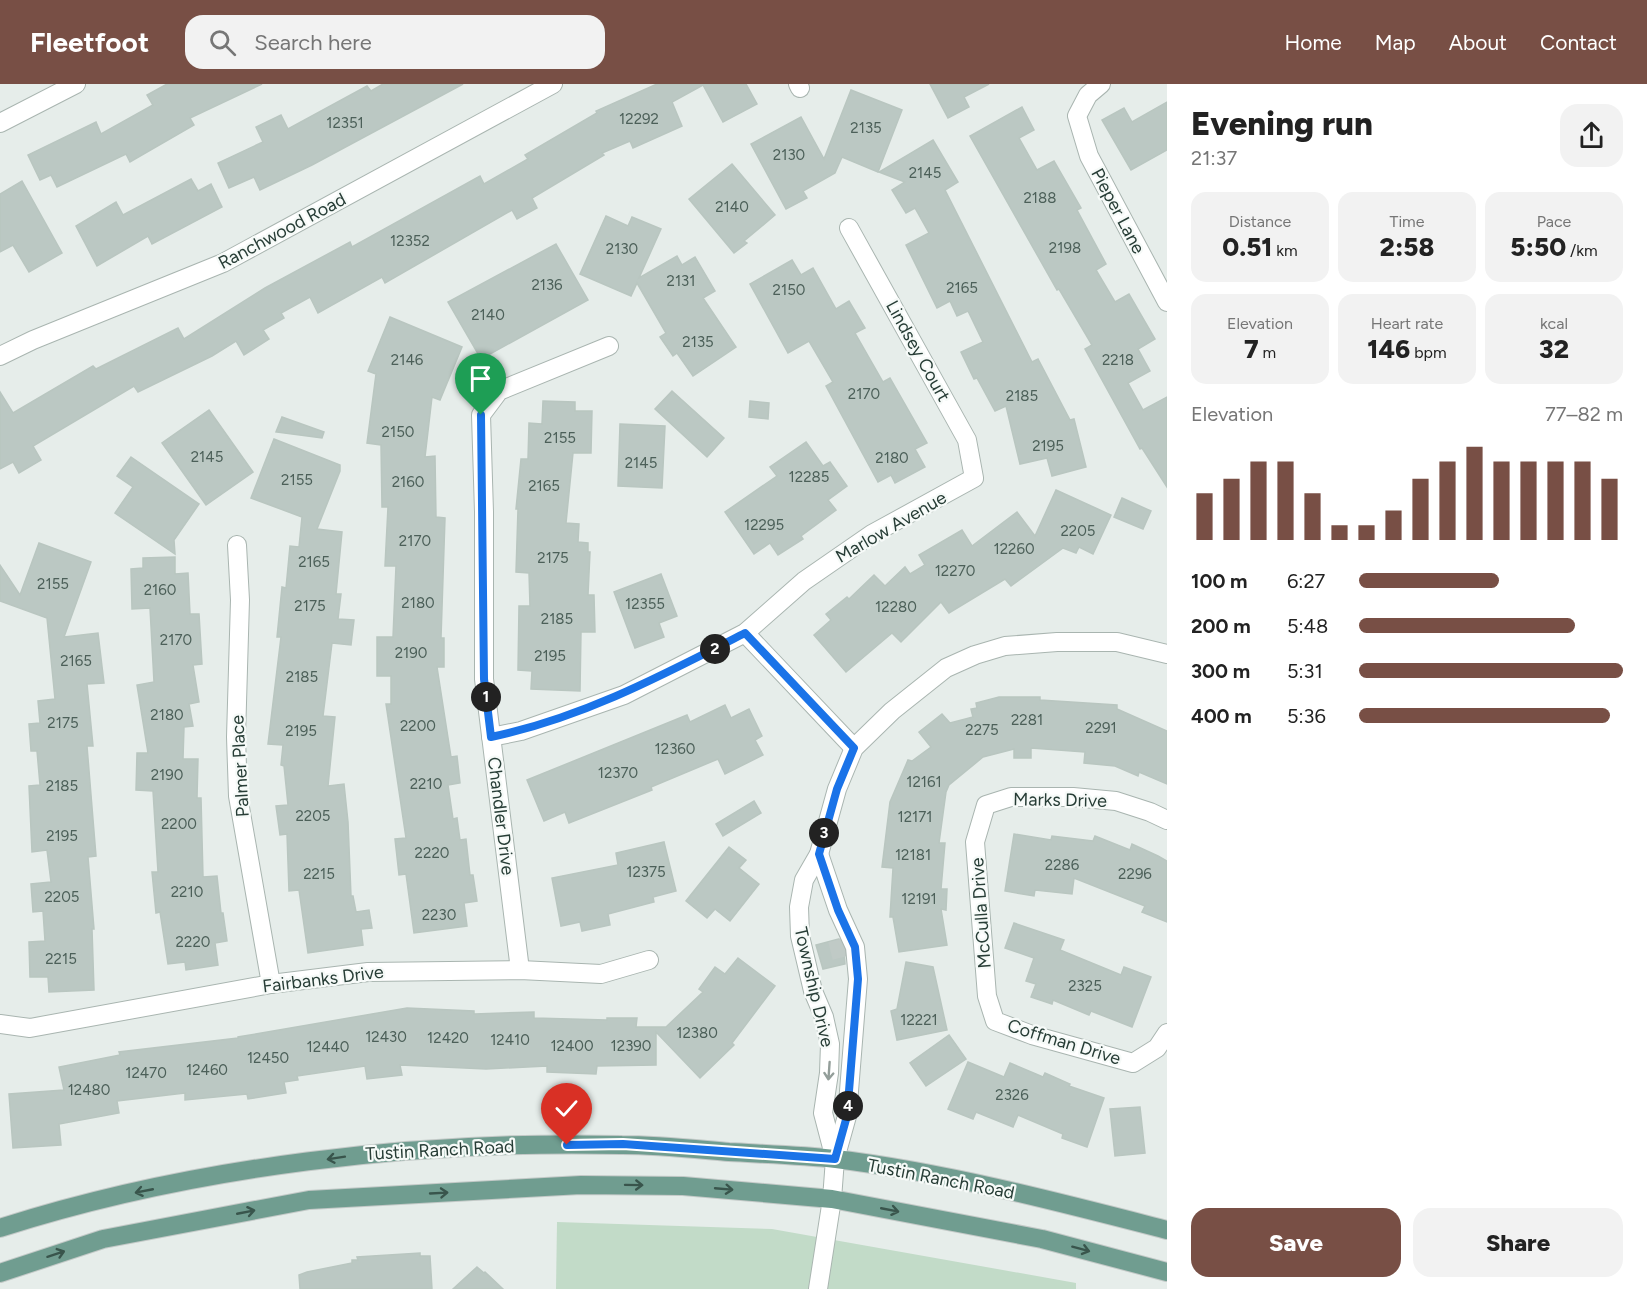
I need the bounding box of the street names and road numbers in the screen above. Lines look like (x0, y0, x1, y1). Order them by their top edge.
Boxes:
street label: Pieper Lane (1086, 164, 1150, 258)
street label: Ranchwood Road (214, 188, 350, 274)
street label: Lindsey Court (881, 297, 955, 406)
street label: Marlow Avenue (832, 486, 950, 568)
street label: Palmer Place (226, 714, 254, 818)
street label: Chandler Drive (483, 756, 519, 876)
street label: Marks Drive (1013, 788, 1107, 812)
street label: McCulla Drive (966, 857, 996, 969)
street label: Township Drive (790, 925, 839, 1049)
street label: Fairbanks Drive (261, 961, 385, 997)
street label: Coffman Drive (1005, 1014, 1123, 1070)
street label: Tustin Ranch Road (365, 1135, 515, 1165)
street label: Tustin Ranch Road (866, 1154, 1016, 1204)

